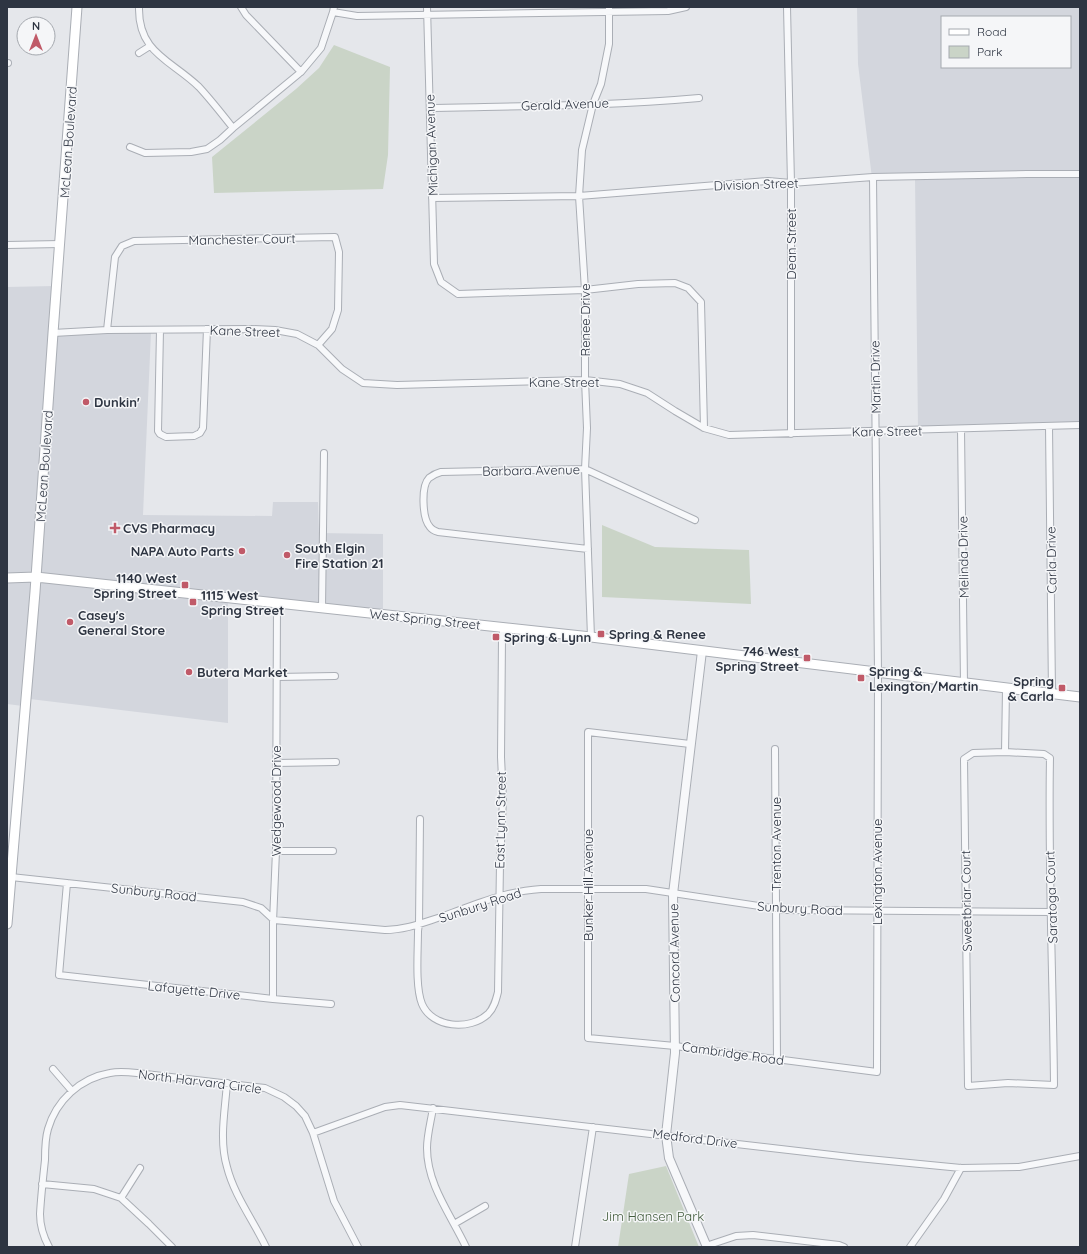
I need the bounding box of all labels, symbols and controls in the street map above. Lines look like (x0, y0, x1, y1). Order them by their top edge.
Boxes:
north arrow (16, 16, 56, 56)
legend (941, 16, 1071, 68)
text: N (32, 19, 40, 33)
text: Road (977, 24, 1007, 39)
text: Park (977, 44, 1002, 59)
street label: McLean Boulevard (56, 86, 80, 198)
street label: Michigan Avenue (421, 94, 441, 196)
street label: Gerald Avenue (521, 94, 609, 114)
street label: Division Street (713, 175, 799, 193)
street label: Dean Street (783, 208, 799, 280)
street label: Manchester Court (188, 230, 296, 248)
street label: Renee Drive (577, 283, 593, 357)
street label: Kane Street (209, 322, 281, 340)
street label: Martin Drive (866, 340, 884, 414)
street label: Kane Street (529, 374, 599, 390)
place label: Dunkin' (94, 394, 140, 410)
marker: Dunkin' (81, 397, 91, 407)
street label: McLean Boulevard (32, 410, 56, 522)
street label: Kane Street (852, 422, 922, 440)
street label: Barbara Avenue (482, 461, 580, 479)
street label: Melinda Drive (954, 516, 972, 598)
place label: CVS Pharmacy (123, 520, 215, 536)
marker: CVS Pharmacy (110, 523, 120, 533)
street label: Carla Drive (1042, 526, 1060, 594)
place label: South Elgin Fire Station 21 (295, 540, 384, 571)
place label: NAPA Auto Parts (131, 543, 234, 559)
marker: NAPA Auto Parts (237, 546, 247, 556)
marker: South Elgin Fire Station 21 (282, 550, 292, 560)
place label: 1140 West Spring Street (94, 570, 177, 601)
marker: 1140 West Spring Street (180, 580, 190, 590)
place label: 1115 West Spring Street (201, 587, 284, 618)
marker: 1115 West Spring Street (188, 597, 198, 607)
street label: West Spring Street (369, 605, 481, 633)
place label: Casey's General Store (78, 607, 165, 638)
marker: Casey's General Store (65, 617, 75, 627)
place label: Spring & Renee (609, 626, 706, 642)
place label: Spring & Lynn (504, 629, 591, 645)
marker: Spring & Renee (596, 629, 606, 639)
marker: Spring & Lynn (491, 632, 501, 642)
place label: 746 West Spring Street (716, 643, 799, 674)
marker: 746 West Spring Street (802, 653, 812, 663)
place label: Spring & Lexington/Martin (869, 663, 979, 694)
place label: Butera Market (197, 664, 288, 680)
marker: Butera Market (184, 667, 194, 677)
marker: Spring & Lexington/Martin (856, 673, 866, 683)
place label: Spring & Carla (1008, 673, 1054, 704)
marker: Spring & Carla (1057, 683, 1067, 693)
street label: Wedgewood Drive (268, 746, 284, 856)
street label: East Lynn Street (491, 771, 509, 869)
street label: Trenton Avenue (768, 797, 784, 891)
street label: Lexington Avenue (869, 819, 885, 925)
street label: Bunker Hill Avenue (580, 829, 596, 941)
street label: Sweetbriar Court (957, 850, 975, 952)
street label: Saratoga Court (1041, 850, 1061, 944)
street label: Sunbury Road (111, 880, 197, 904)
street label: Sunbury Road (437, 884, 523, 926)
street label: Sunbury Road (757, 898, 843, 918)
street label: Concord Avenue (665, 903, 683, 1003)
street label: Lafayette Drive (147, 977, 241, 1003)
street label: Cambridge Road (681, 1038, 785, 1068)
street label: North Harvard Circle (137, 1065, 263, 1097)
street label: Medford Drive (652, 1125, 738, 1151)
park label: Jim Hansen Park (602, 1208, 704, 1224)

